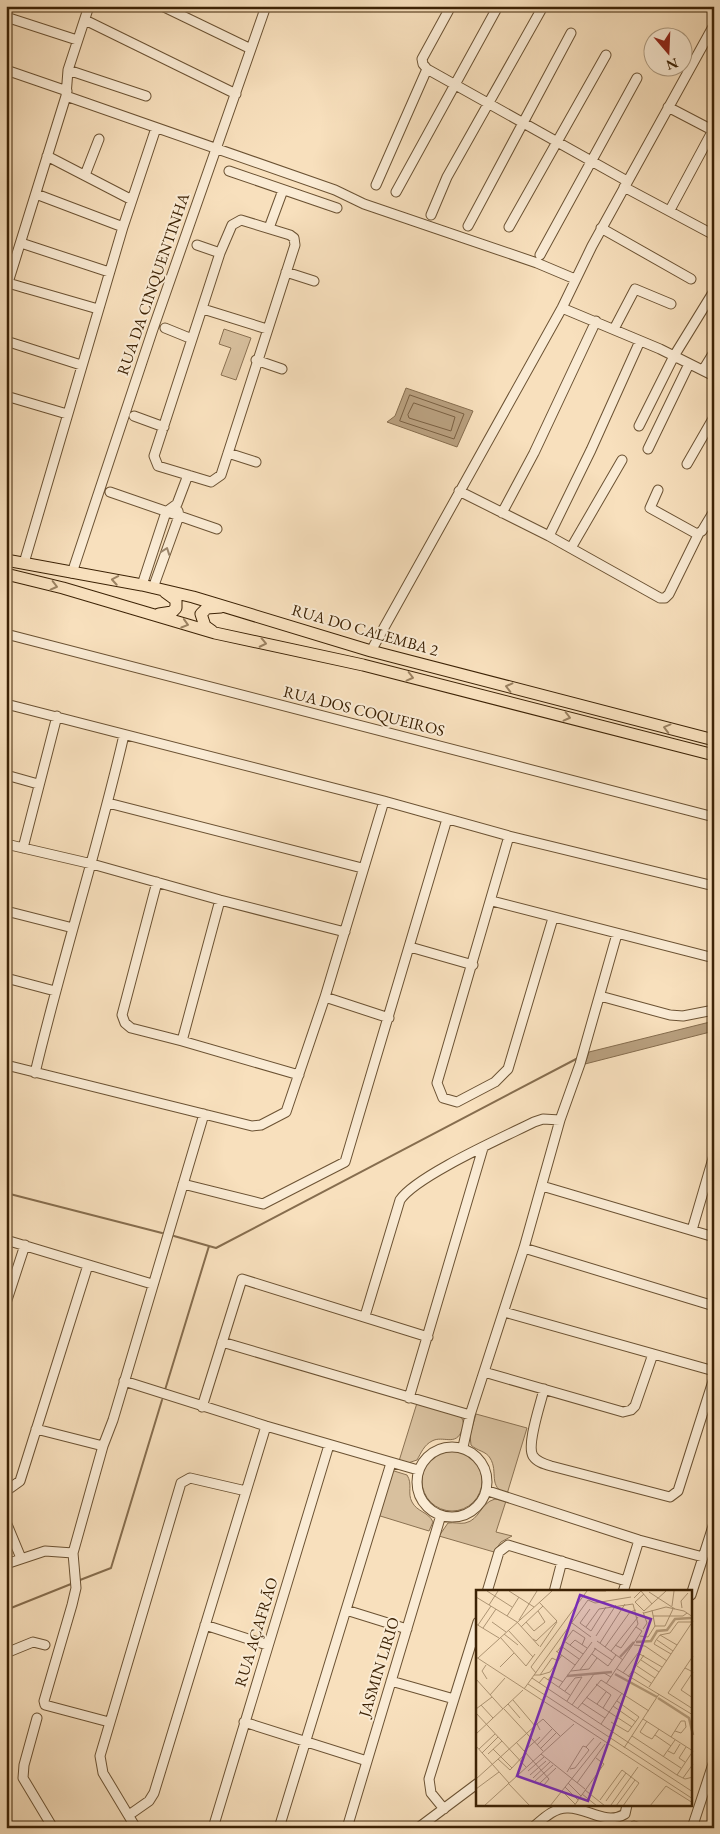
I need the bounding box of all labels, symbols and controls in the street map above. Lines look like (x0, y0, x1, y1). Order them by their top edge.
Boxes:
north arrow (642, 28, 692, 78)
text: N (663, 54, 681, 75)
street label: RUA DA CINQUENTINHA (112, 189, 194, 378)
one-way arrow (160, 548, 170, 556)
one-way arrow (110, 576, 119, 586)
one-way arrow (50, 580, 59, 591)
street label: RUA DO CALEMBA 2 (289, 599, 441, 661)
one-way arrow (180, 618, 188, 628)
one-way arrow (258, 637, 267, 648)
one-way arrow (405, 671, 414, 682)
street label: RUA DOS COQUEIROS (281, 681, 447, 741)
one-way arrow (505, 682, 514, 693)
one-way arrow (563, 711, 572, 722)
one-way arrow (663, 723, 671, 733)
street label: RUA AÇAFRÃO (229, 1575, 283, 1689)
inset map (476, 1590, 692, 1806)
street label: JASMIN LIRIO (353, 1614, 404, 1721)

